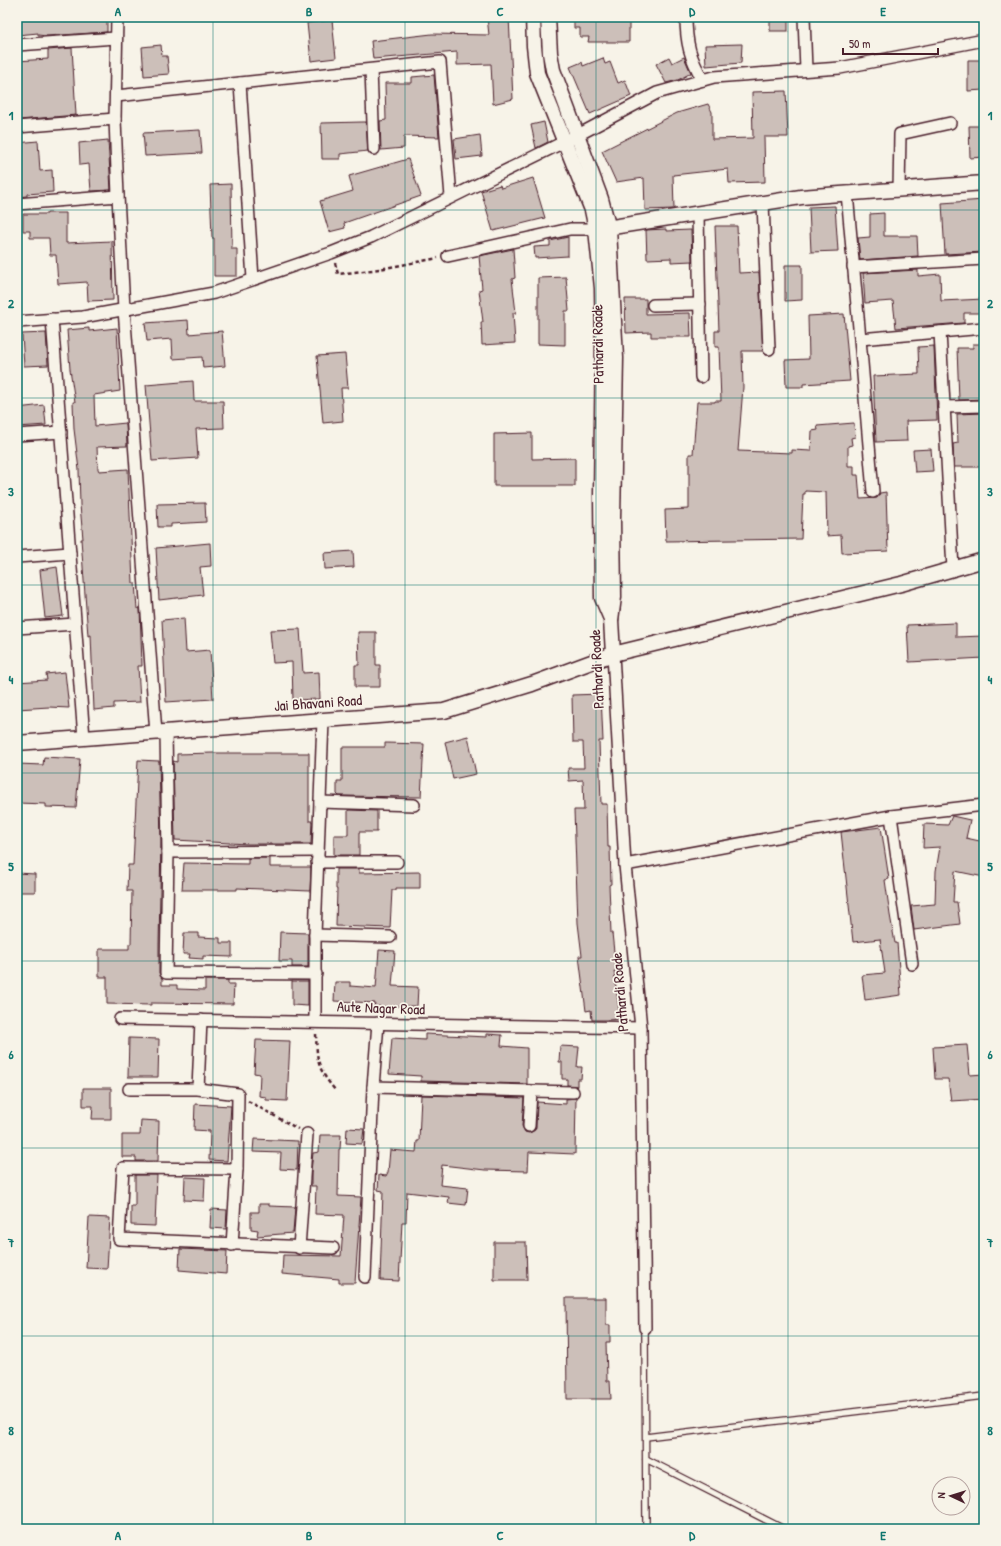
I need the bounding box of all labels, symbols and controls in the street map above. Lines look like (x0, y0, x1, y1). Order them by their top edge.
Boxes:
text: A (115, 2, 122, 20)
text: B (306, 2, 313, 20)
text: C (496, 2, 504, 20)
text: D (689, 2, 696, 20)
text: E (880, 2, 886, 20)
scale bar (843, 30, 938, 56)
text: 50 m (849, 35, 870, 52)
text: 1 (9, 106, 14, 124)
text: 1 (988, 106, 993, 124)
text: 2 (8, 294, 15, 312)
text: 2 (987, 294, 994, 312)
street label: Pathardi Roade (586, 304, 609, 384)
text: 3 (8, 482, 14, 500)
text: 3 (987, 482, 993, 500)
street label: Pathardi Roade (584, 629, 609, 709)
text: 4 (9, 670, 14, 688)
text: 4 (988, 670, 993, 688)
street label: Jai Bhavani Road (273, 689, 363, 716)
text: 5 (8, 857, 14, 875)
text: 5 (987, 857, 993, 875)
street label: Pathardi Roade (606, 952, 633, 1033)
street label: Aute Nagar Road (337, 995, 426, 1020)
text: 6 (8, 1045, 14, 1063)
text: 6 (987, 1045, 993, 1063)
text: 7 (7, 1233, 15, 1251)
text: 7 (986, 1233, 994, 1251)
text: 8 (8, 1421, 14, 1439)
text: 8 (987, 1421, 993, 1439)
north arrow (931, 1476, 971, 1516)
text: N (934, 1492, 948, 1499)
text: A (115, 1526, 122, 1544)
text: B (306, 1526, 313, 1544)
text: C (496, 1526, 504, 1544)
text: D (689, 1526, 696, 1544)
text: E (880, 1526, 886, 1544)

